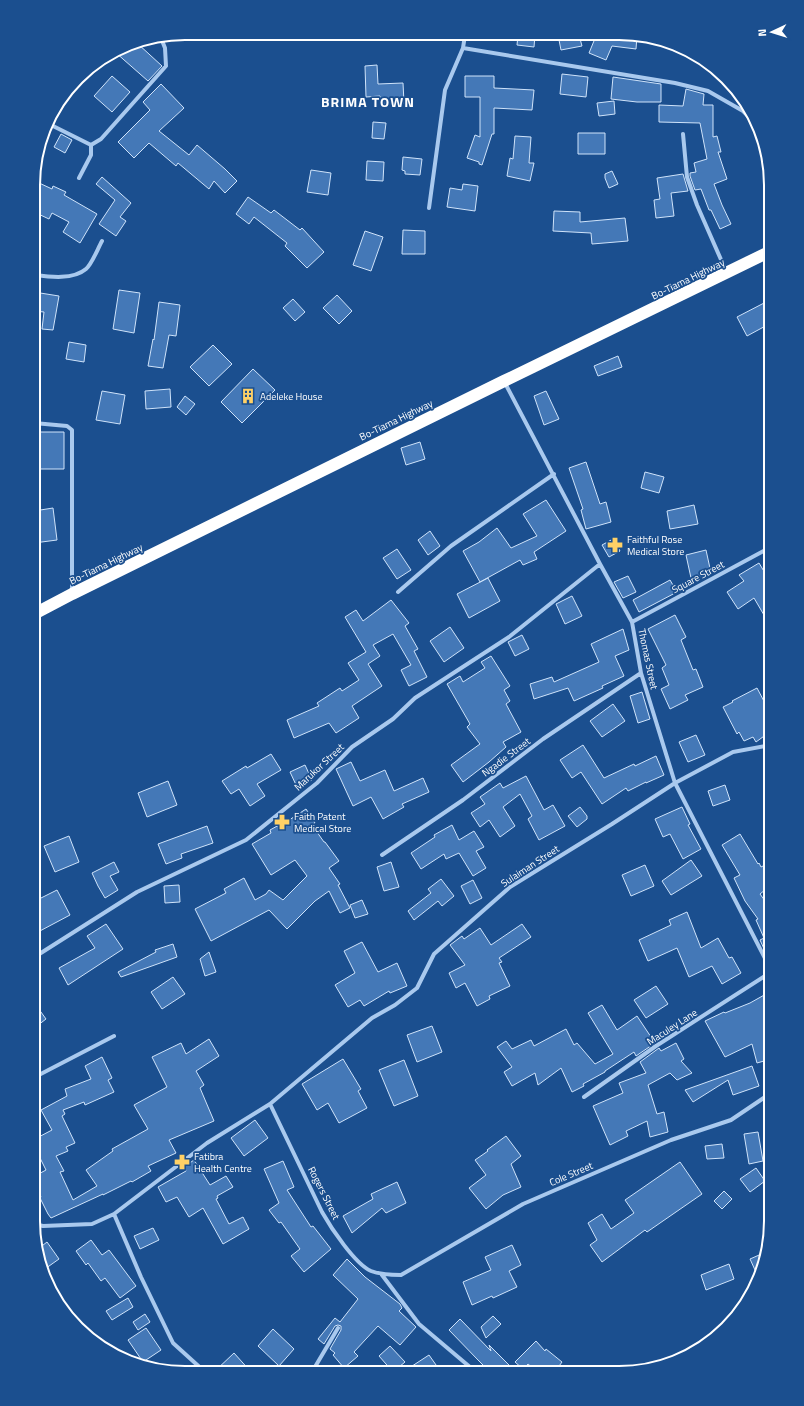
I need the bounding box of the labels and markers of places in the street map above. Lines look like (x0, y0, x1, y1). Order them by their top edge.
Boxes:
building icon: Adeleke House (239, 387, 257, 405)
place label: Adeleke House (260, 389, 323, 404)
place label: Faithful Rose Medical Store (627, 532, 684, 559)
pharmacy icon: Faithful Rose Medical Store (606, 536, 624, 554)
place label: Faith Patent Medical Store (294, 809, 351, 836)
pharmacy icon: Faith Patent Medical Store (273, 813, 291, 831)
place label: Fatibra Health Centre (194, 1149, 252, 1176)
pharmacy icon: Fatibra Health Centre (173, 1153, 191, 1171)

